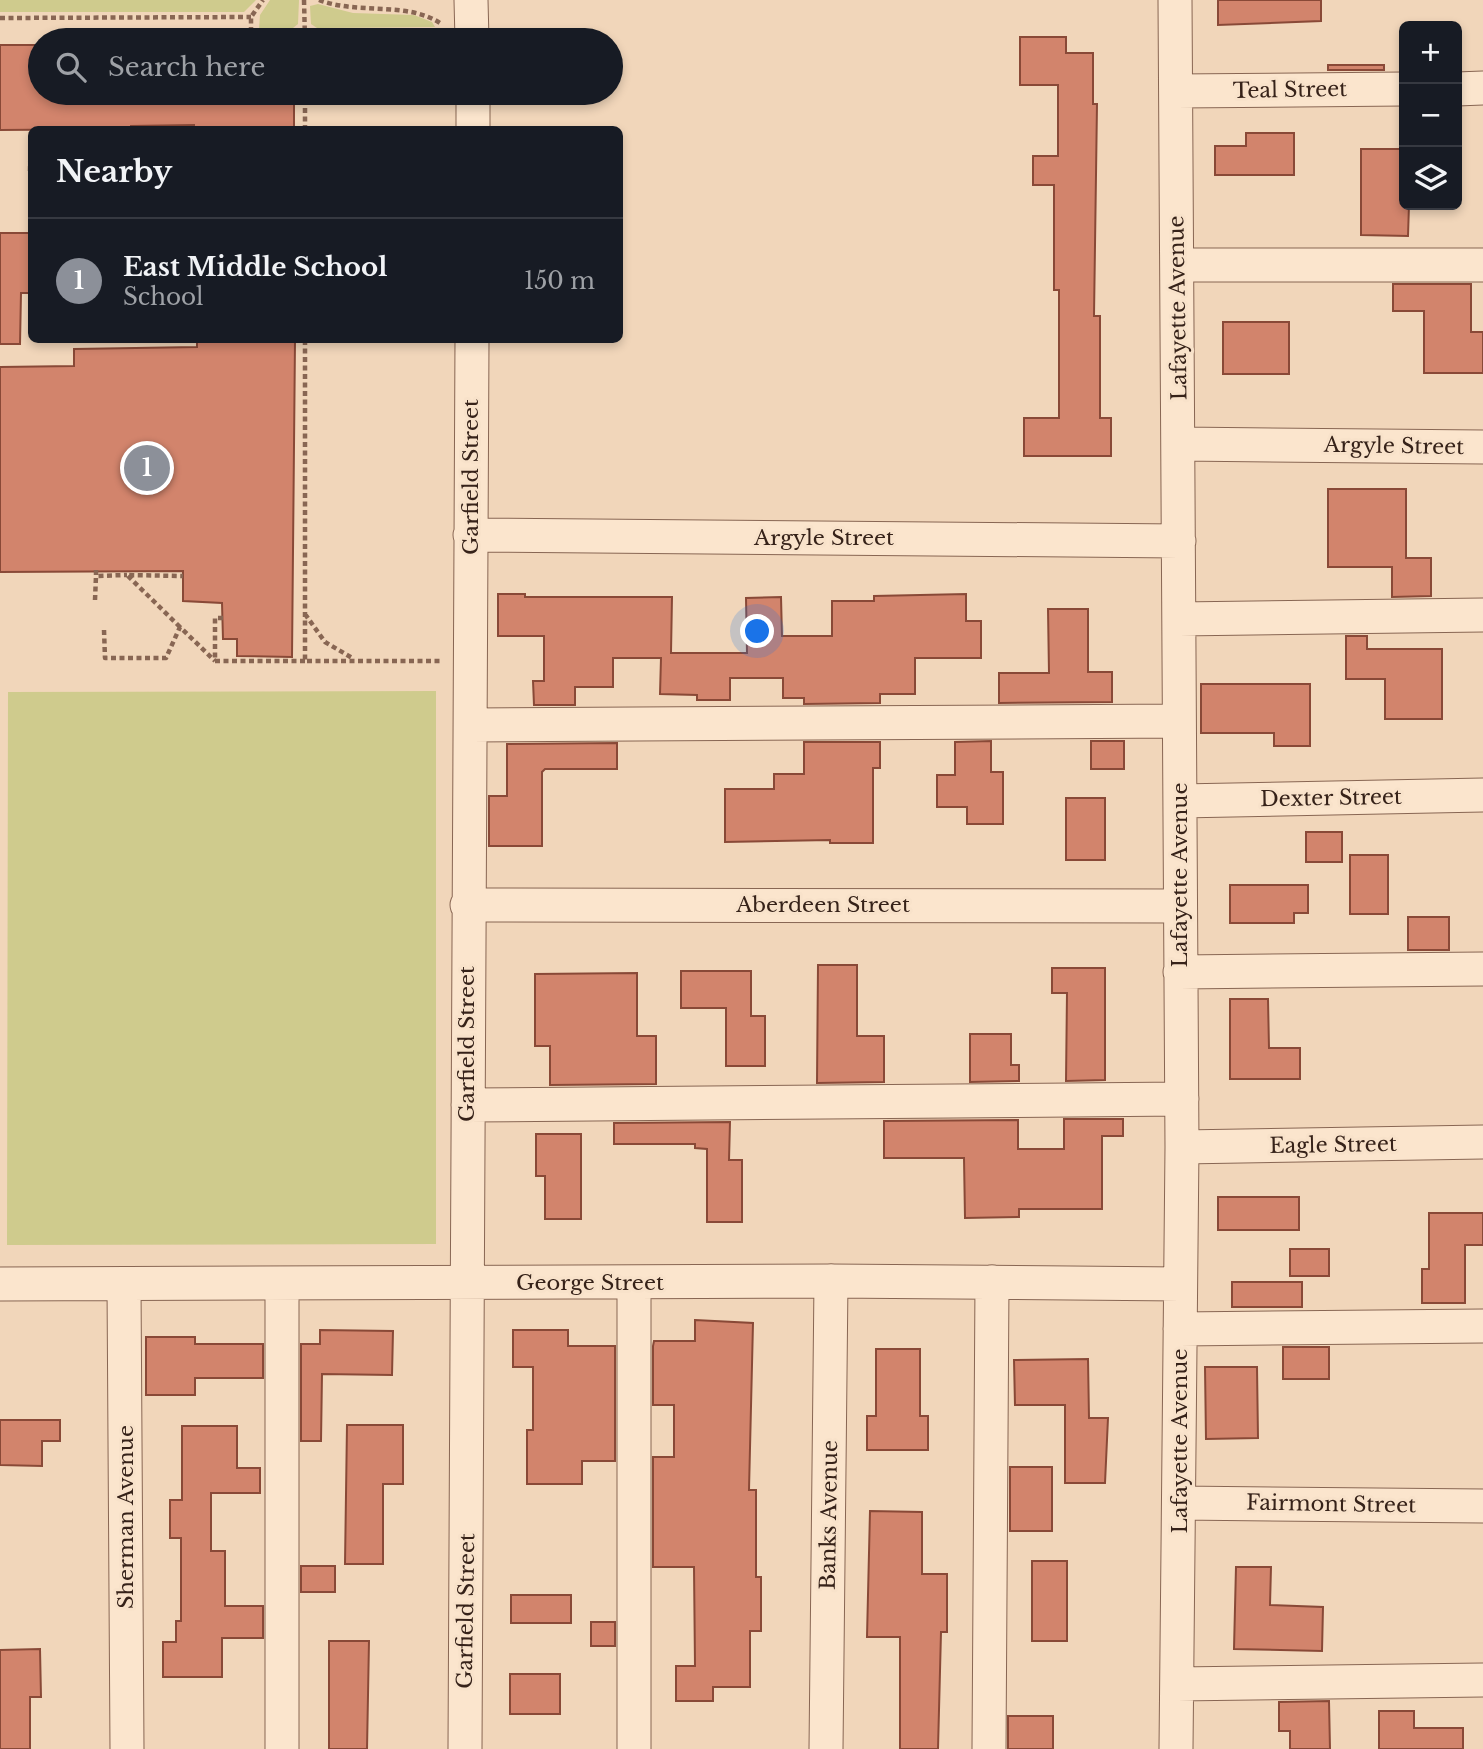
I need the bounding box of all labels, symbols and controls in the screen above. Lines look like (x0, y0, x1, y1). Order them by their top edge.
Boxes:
map controls (1399, 21, 1462, 210)
button: + (1399, 21, 1462, 84)
search box (28, 28, 623, 105)
icon: search (52, 48, 90, 86)
text: Search here (108, 51, 265, 83)
street label: Teal Street (1233, 76, 1347, 104)
button: − (1399, 84, 1462, 147)
button: layers (1399, 147, 1462, 210)
text: Nearby (56, 153, 172, 190)
street label: Lafayette Avenue (1163, 215, 1193, 401)
text: East Middle School (123, 251, 387, 283)
text: 1 (74, 267, 84, 295)
text: 150 m (524, 267, 595, 295)
text: School (123, 283, 204, 311)
street label: Garfield Street (458, 399, 484, 555)
street label: Argyle Street (1323, 432, 1464, 460)
pin: 1 (124, 442, 170, 494)
street label: Argyle Street (753, 525, 894, 551)
your location (740, 614, 774, 648)
street label: Lafayette Avenue (1167, 783, 1193, 967)
street label: Dexter Street (1260, 784, 1402, 812)
street label: Aberdeen Street (735, 892, 910, 918)
street label: Garfield Street (454, 966, 480, 1122)
street label: Eagle Street (1269, 1131, 1397, 1159)
street label: George Street (516, 1270, 664, 1296)
street label: Lafayette Avenue (1167, 1349, 1193, 1533)
street label: Sherman Avenue (113, 1425, 139, 1609)
street label: Banks Avenue (815, 1440, 843, 1590)
street label: Fairmont Street (1246, 1490, 1416, 1518)
street label: Garfield Street (452, 1533, 480, 1689)

